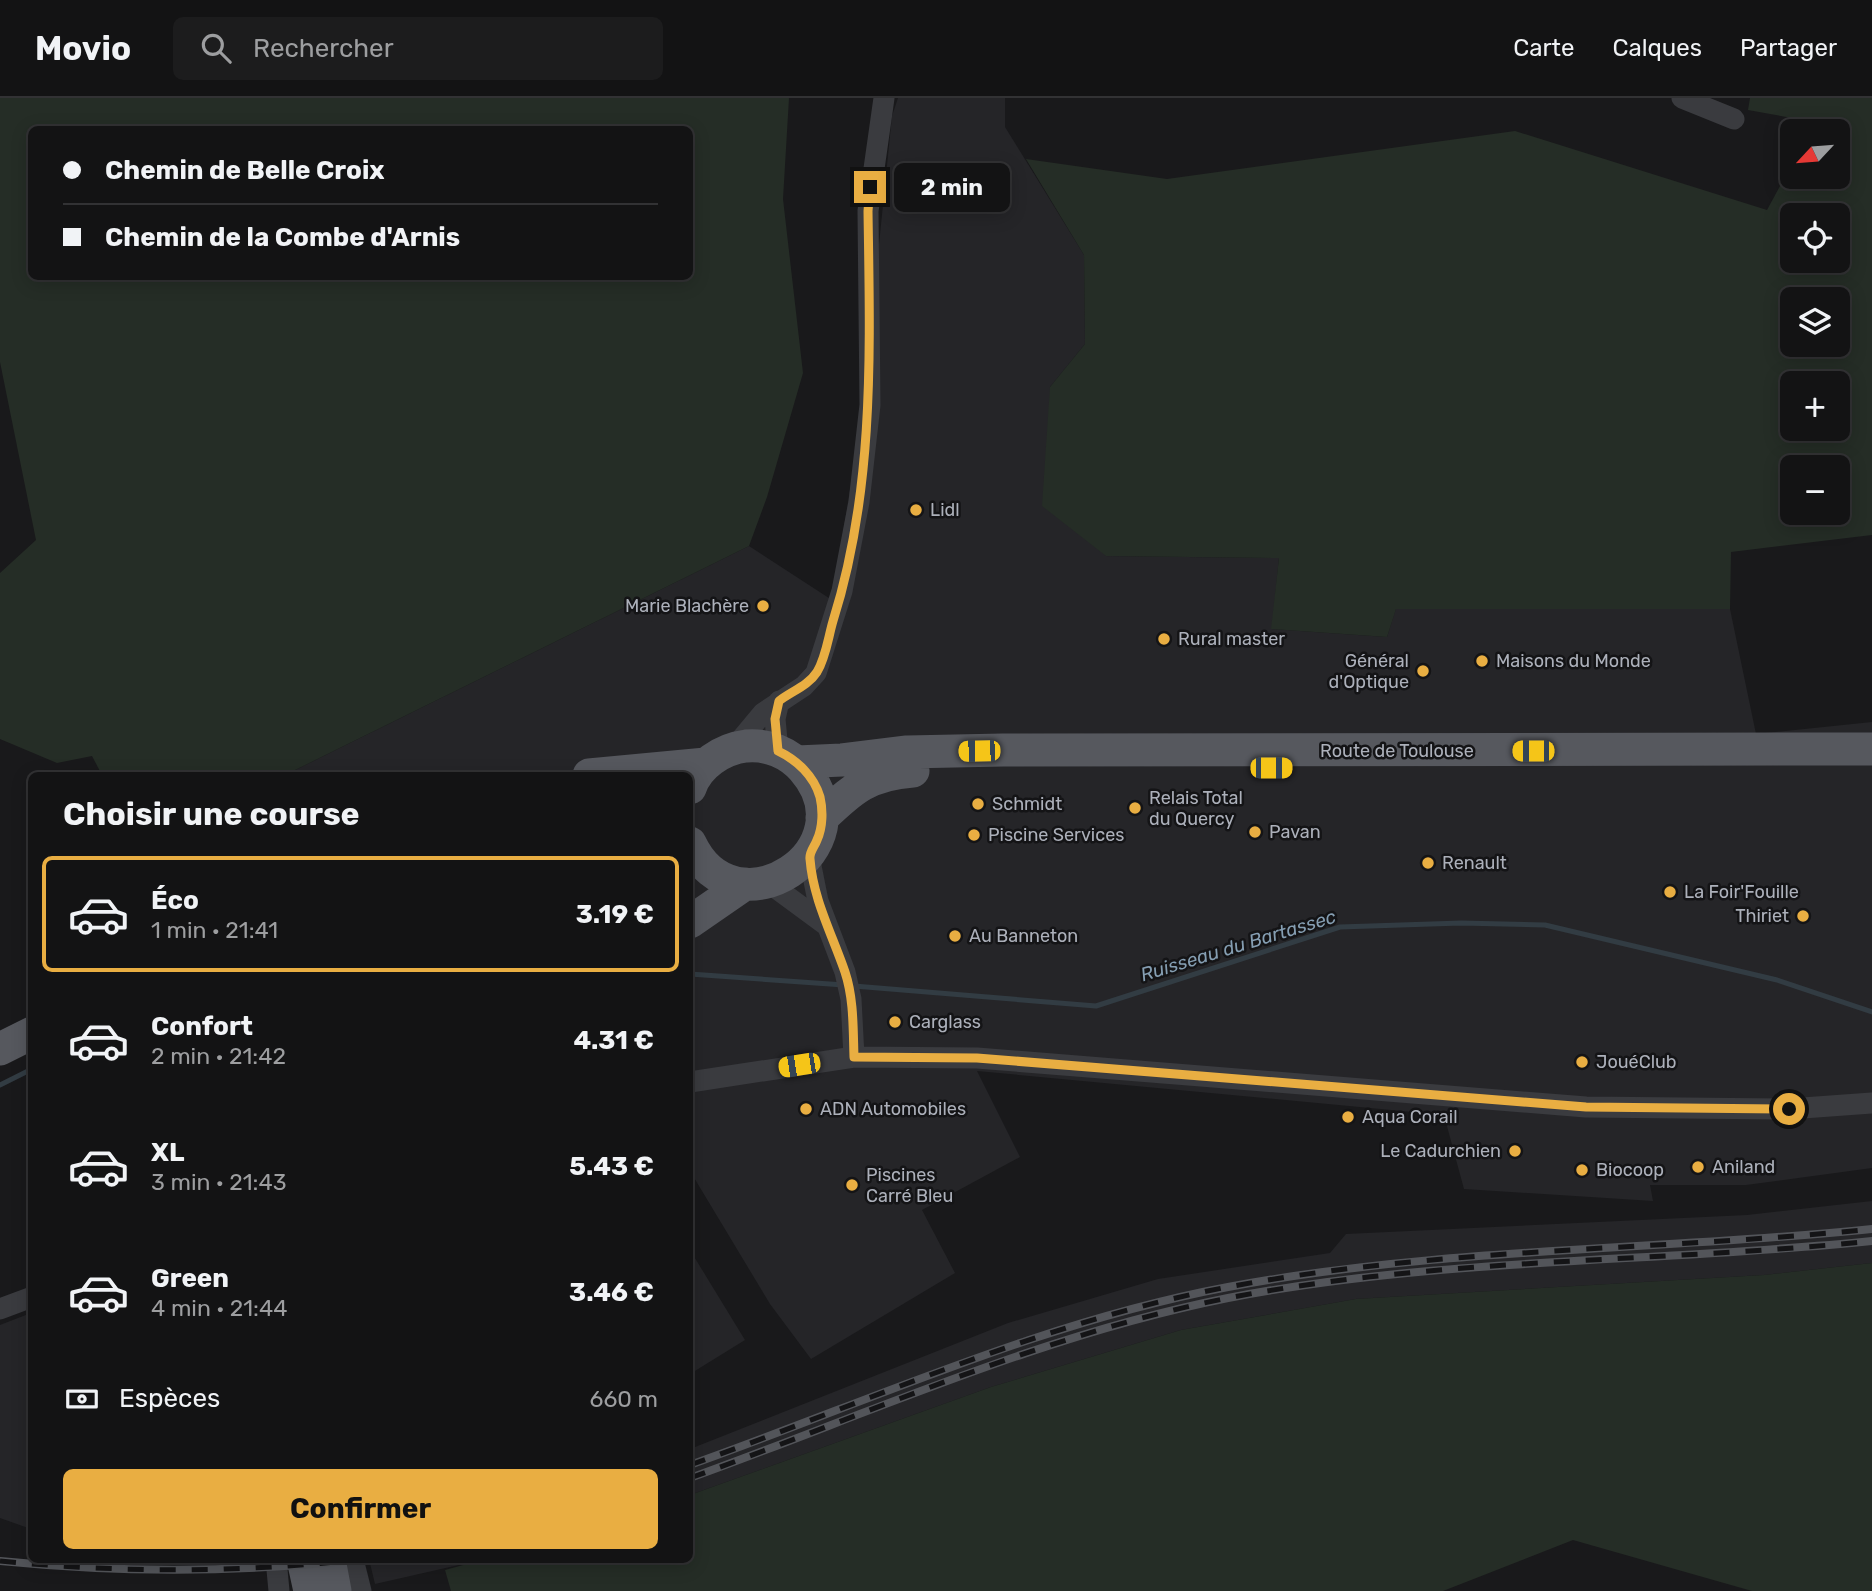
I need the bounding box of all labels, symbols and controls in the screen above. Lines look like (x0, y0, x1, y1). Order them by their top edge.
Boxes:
search box (173, 17, 663, 80)
text: Movio (35, 29, 131, 68)
icon: search (197, 29, 235, 67)
text: Rechercher (253, 33, 394, 64)
text: Carte (1513, 34, 1574, 62)
text: Calques (1612, 34, 1702, 62)
text: Partager (1740, 34, 1837, 62)
north arrow (1780, 119, 1850, 189)
map controls (1780, 119, 1850, 525)
text: Chemin de Belle Croix (105, 155, 385, 186)
callout: 2 min (894, 162, 1010, 212)
route end (854, 171, 886, 203)
text: 2 min (921, 173, 983, 201)
button: locate (1780, 203, 1850, 273)
text: Chemin de la Combe d'Arnis (105, 222, 460, 253)
button: layers (1780, 287, 1850, 357)
button: + (1780, 371, 1850, 441)
button: − (1780, 455, 1850, 525)
place label: Lidl (930, 499, 960, 521)
marker: Lidl (908, 502, 924, 518)
place label: Marie Blachère (625, 595, 749, 617)
marker: Marie Blachère (755, 598, 771, 614)
place label: Rural master (1178, 628, 1285, 650)
marker: Rural master (1156, 631, 1172, 647)
place label: Général d'Optique (1329, 650, 1409, 693)
place label: Maisons du Monde (1496, 650, 1651, 672)
marker: Maisons du Monde (1474, 653, 1490, 669)
marker: Général d'Optique (1415, 663, 1431, 679)
car (958, 740, 1001, 762)
street label: Route de Toulouse (1320, 740, 1474, 762)
car (1513, 741, 1555, 762)
car (1251, 758, 1293, 779)
place label: Relais Total du Quercy (1149, 787, 1243, 830)
place label: Schmidt (992, 793, 1062, 815)
text: Choisir une course (63, 795, 360, 833)
marker: Schmidt (970, 796, 986, 812)
marker: Relais Total du Quercy (1127, 800, 1143, 816)
place label: Pavan (1269, 821, 1321, 843)
place label: Piscine Services (988, 824, 1124, 846)
marker: Pavan (1247, 824, 1263, 840)
marker: Piscine Services (966, 827, 982, 843)
place label: Renault (1442, 852, 1507, 874)
marker: Renault (1420, 855, 1436, 871)
place label: La Foir'Fouille (1684, 881, 1799, 903)
icon: car (67, 883, 130, 946)
marker: La Foir'Fouille (1662, 884, 1678, 900)
text: Éco (151, 885, 199, 916)
text: 3.19 € (576, 899, 654, 930)
water label: Ruisseau du Bartassec (1138, 905, 1339, 986)
place label: Thiriet (1735, 905, 1789, 927)
marker: Thiriet (1795, 908, 1811, 924)
text: 1 min · 21:41 (151, 916, 278, 944)
place label: Au Banneton (969, 925, 1078, 947)
marker: Au Banneton (947, 928, 963, 944)
icon: car (67, 1009, 130, 1072)
text: Confort (151, 1011, 253, 1042)
place label: Carglass (909, 1011, 981, 1033)
marker: Carglass (887, 1014, 903, 1030)
text: 4.31 € (573, 1025, 654, 1056)
text: 2 min · 21:42 (151, 1042, 286, 1070)
car (777, 1051, 822, 1079)
place label: JouéClub (1596, 1051, 1677, 1073)
marker: JouéClub (1574, 1054, 1590, 1070)
route start (1773, 1093, 1805, 1125)
place label: ADN Automobiles (820, 1098, 966, 1120)
marker: ADN Automobiles (798, 1101, 814, 1117)
place label: Aqua Corail (1362, 1106, 1458, 1128)
marker: Aqua Corail (1340, 1109, 1356, 1125)
icon: car (67, 1135, 130, 1198)
text: XL (151, 1137, 184, 1168)
place label: Le Cadurchien (1380, 1140, 1501, 1162)
marker: Le Cadurchien (1507, 1143, 1523, 1159)
text: 5.43 € (569, 1151, 654, 1182)
place label: Aniland (1712, 1156, 1775, 1178)
place label: Biocoop (1596, 1159, 1664, 1181)
marker: Aniland (1690, 1159, 1706, 1175)
marker: Biocoop (1574, 1162, 1590, 1178)
place label: Piscines Carré Bleu (866, 1164, 953, 1207)
text: 3 min · 21:43 (151, 1168, 287, 1196)
marker: Piscines Carré Bleu (844, 1177, 860, 1193)
icon: car (67, 1261, 130, 1324)
text: Green (151, 1263, 229, 1294)
text: 3.46 € (569, 1277, 654, 1308)
text: 4 min · 21:44 (151, 1294, 288, 1322)
icon: cash (63, 1380, 101, 1418)
text: Espèces (119, 1383, 220, 1414)
text: 660 m (590, 1385, 658, 1413)
button: Confirmer (63, 1469, 658, 1549)

